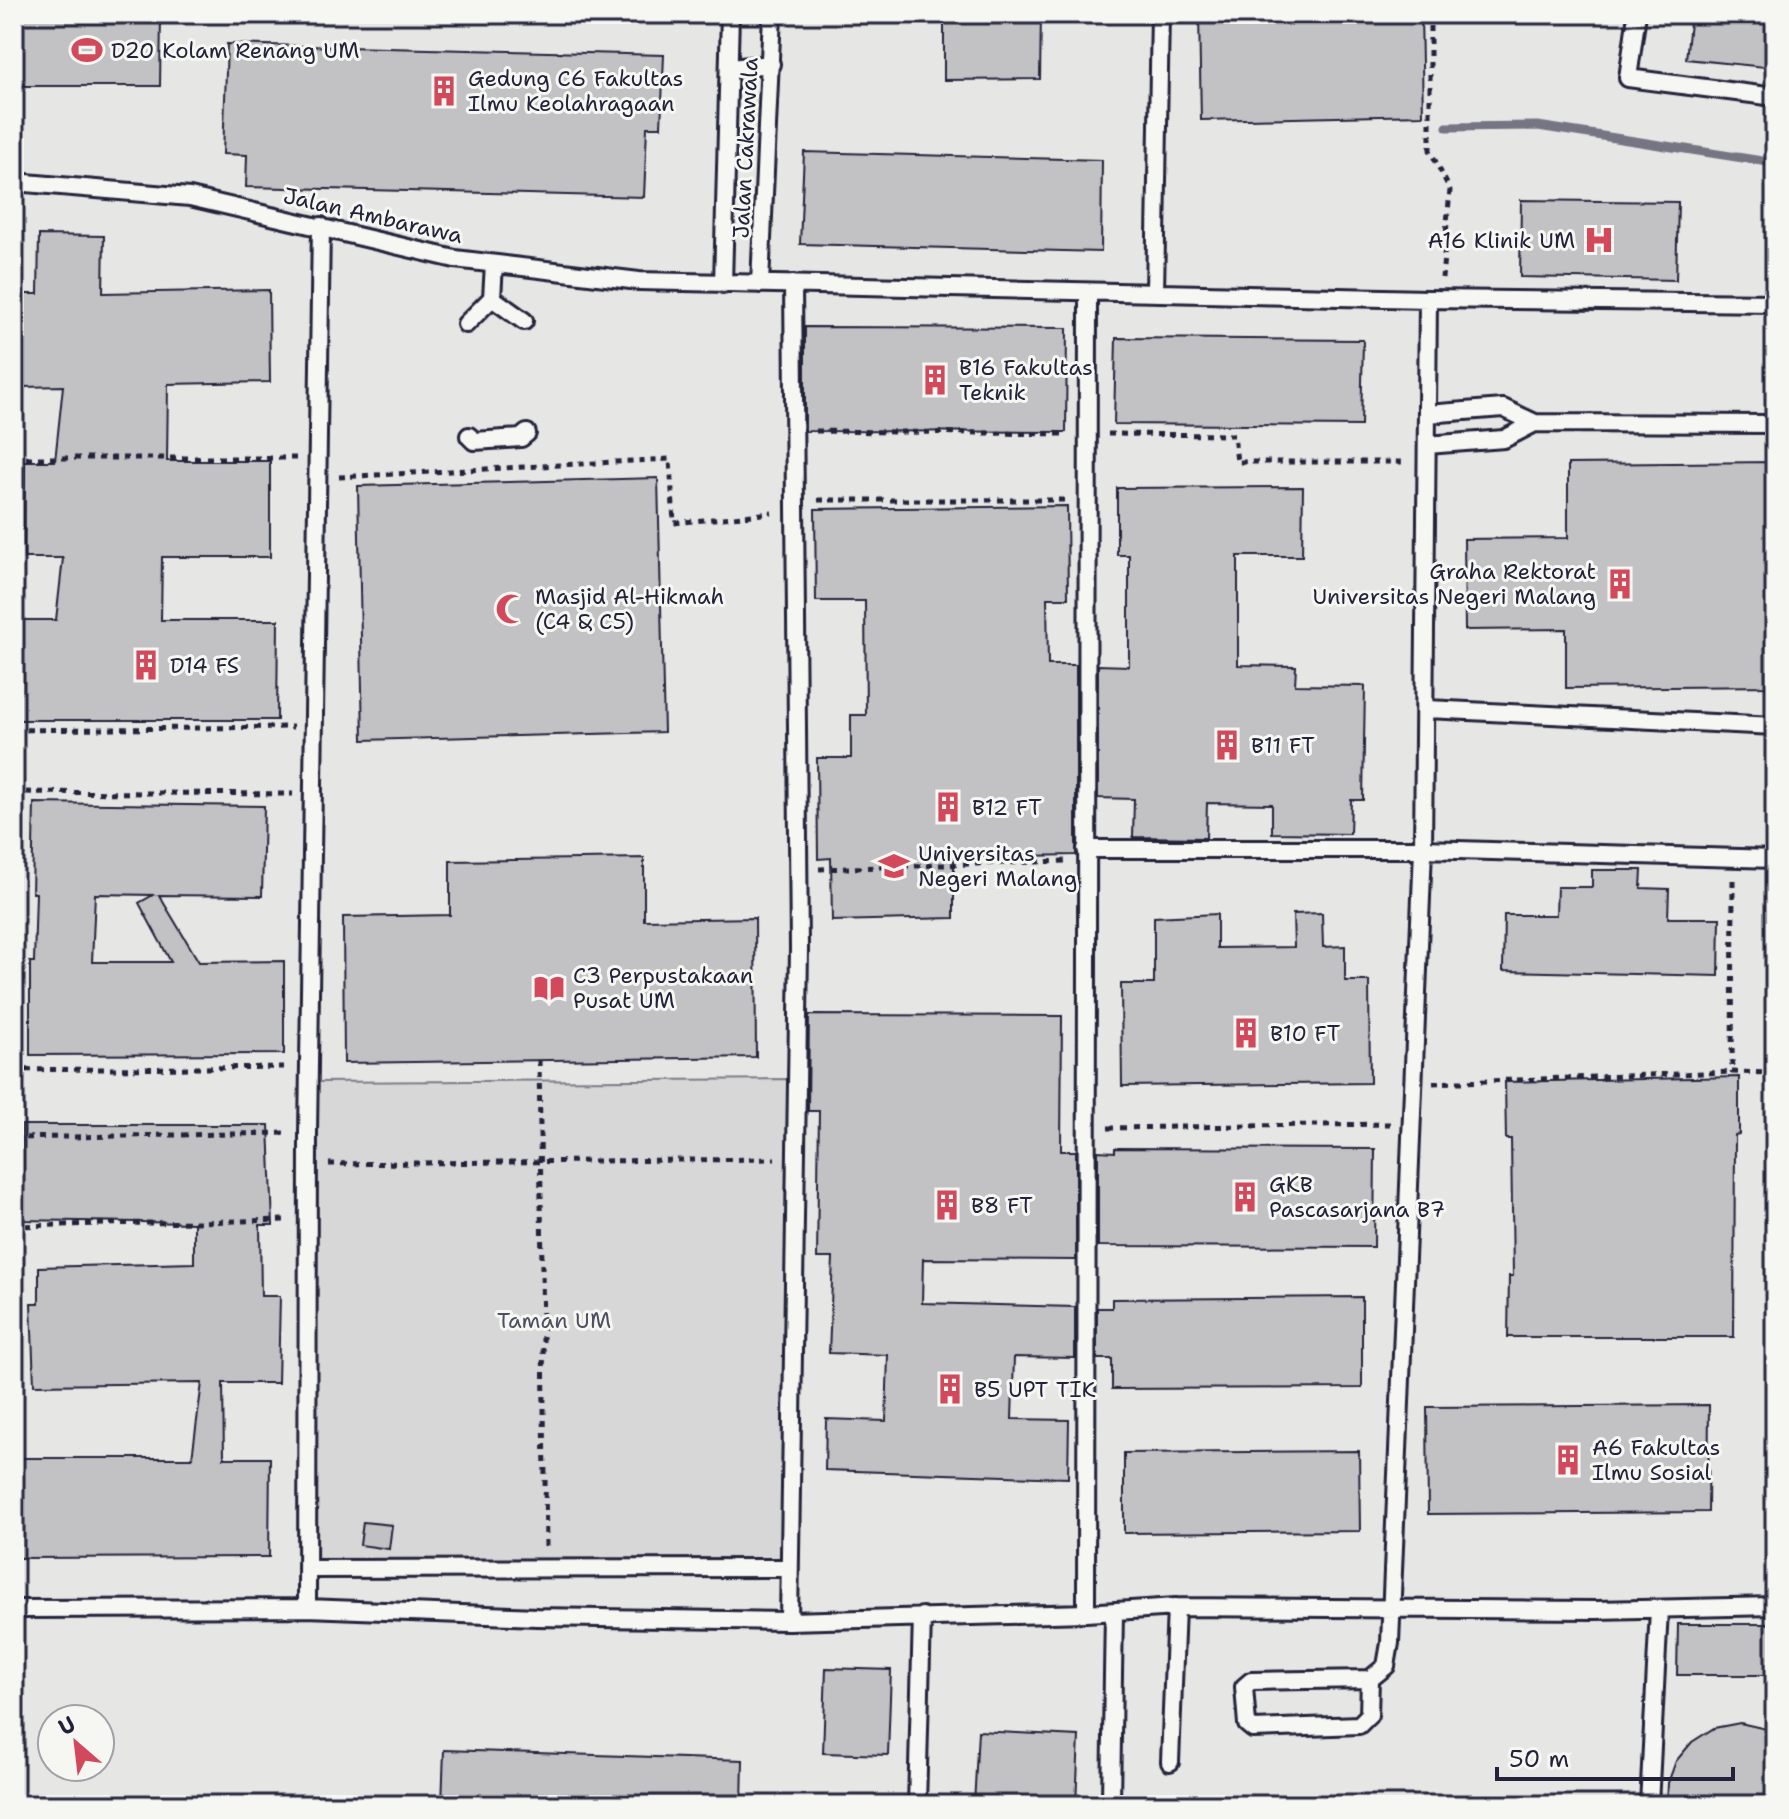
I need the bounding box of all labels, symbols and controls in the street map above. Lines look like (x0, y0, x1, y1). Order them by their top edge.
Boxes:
sports icon: D20 Kolam Renang UM (70, 33, 104, 67)
place label: D20 Kolam Renang UM (111, 36, 359, 65)
street label: Jalan Cakrawala (726, 56, 765, 239)
place label: Gedung C6 Fakultas Ilmu Keolahragaan (468, 64, 684, 118)
building icon: Gedung C6 Fakultas Ilmu Keolahragaan (427, 74, 461, 108)
street label: Jalan Ambarawa (280, 181, 466, 250)
hospital icon: A16 Klinik UM (1582, 223, 1616, 257)
place label: A16 Klinik UM (1428, 226, 1575, 255)
place label: B16 Fakultas Teknik (959, 353, 1093, 407)
building icon: B16 Fakultas Teknik (918, 363, 952, 397)
place label: Graha Rektorat Universitas Negeri Malang (1313, 557, 1596, 611)
building icon: Graha Rektorat Universitas Negeri Malang (1603, 567, 1637, 601)
place label: Masjid Al-Hikmah (C4 & C5) (535, 582, 724, 636)
mosque icon: Masjid Al-Hikmah (C4 & C5) (494, 592, 528, 626)
building icon: D14 FS (129, 648, 163, 682)
place label: D14 FS (170, 651, 239, 680)
building icon: B11 FT (1210, 728, 1244, 762)
place label: B11 FT (1251, 731, 1315, 760)
building icon: B12 FT (931, 790, 965, 824)
place label: B12 FT (972, 793, 1042, 822)
place label: Universitas Negeri Malang (918, 839, 1077, 893)
school or university icon: Universitas Negeri Malang (877, 849, 911, 883)
place label: C3 Perpustakaan Pusat UM (573, 961, 753, 1015)
library icon: C3 Perpustakaan Pusat UM (532, 971, 566, 1005)
building icon: B10 FT (1229, 1016, 1263, 1050)
place label: B10 FT (1270, 1019, 1341, 1048)
place label: GKB Pascasarjana B7 (1269, 1170, 1445, 1224)
building icon: GKB Pascasarjana B7 (1228, 1180, 1262, 1214)
building icon: B8 FT (930, 1188, 964, 1222)
place label: B8 FT (971, 1191, 1033, 1220)
park label: Taman UM (497, 1306, 611, 1335)
building icon: B5 UPT TIK (933, 1372, 967, 1406)
place label: B5 UPT TIK (974, 1375, 1096, 1404)
place label: A6 Fakultas Ilmu Sosial (1592, 1433, 1721, 1487)
building icon: A6 Fakultas Ilmu Sosial (1551, 1443, 1585, 1477)
north arrow (36, 1703, 116, 1783)
text: U (53, 1709, 80, 1742)
scale bar (1497, 1731, 1733, 1781)
text: 50 m (1509, 1743, 1569, 1775)

